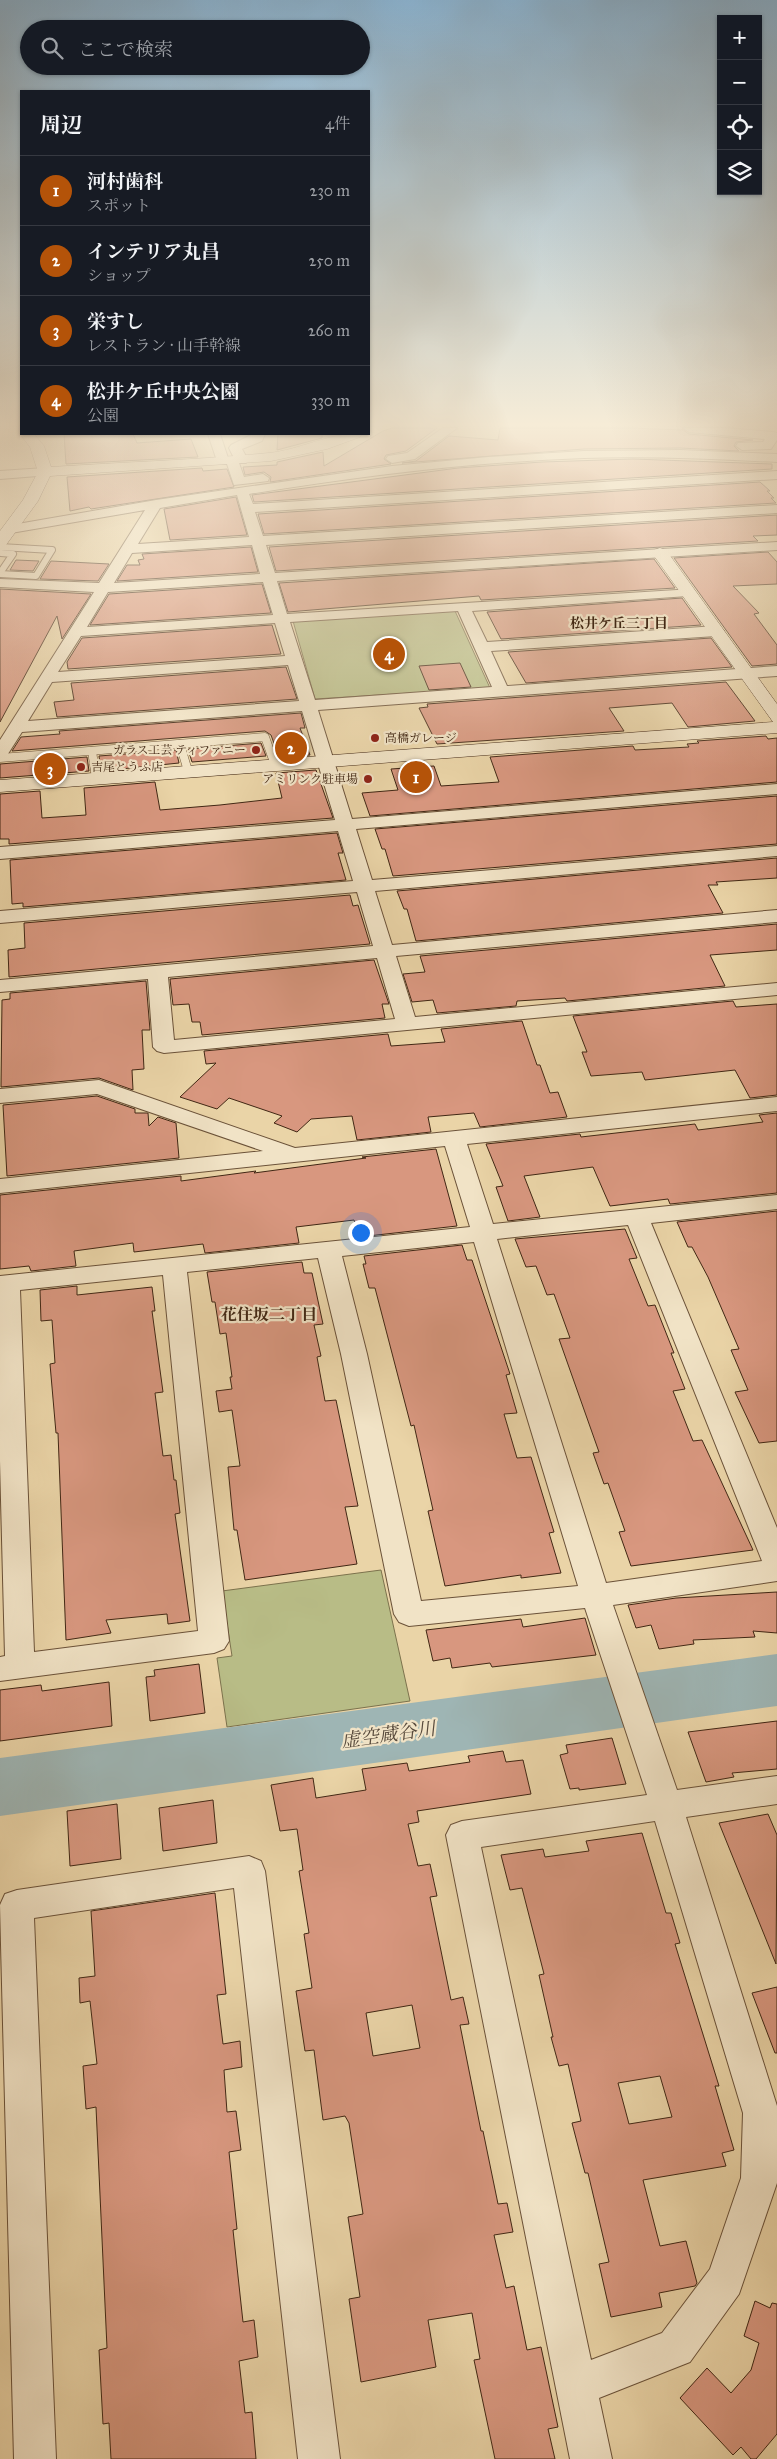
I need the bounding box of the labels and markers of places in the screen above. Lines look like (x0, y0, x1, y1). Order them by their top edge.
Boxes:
pin: 4 (373, 635, 405, 673)
pin: 2 (275, 729, 307, 767)
place label: 高橋ガレージ (385, 731, 457, 745)
marker: 高橋ガレージ (369, 732, 381, 744)
place label: ガラス工芸 ティファニー (113, 743, 246, 757)
marker: ガラス工芸 ティファニー (250, 744, 262, 756)
pin: 3 (34, 750, 66, 788)
pin: 1 (400, 758, 432, 796)
place label: 吉尾とうふ店 (91, 760, 163, 774)
marker: 吉尾とうふ店 (75, 761, 87, 773)
place label: アミリンク駐車場 (262, 772, 358, 786)
marker: アミリンク駐車場 (362, 773, 374, 785)

